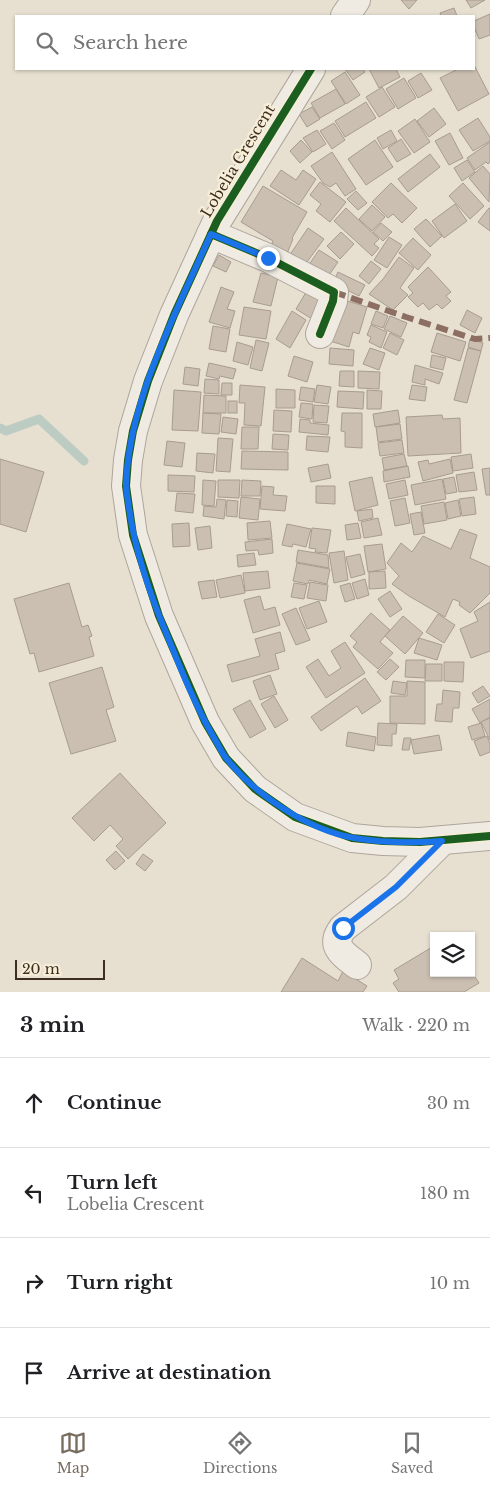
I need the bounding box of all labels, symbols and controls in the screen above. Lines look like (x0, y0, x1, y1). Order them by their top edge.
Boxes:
search box (15, 15, 475, 70)
icon: search (33, 29, 61, 57)
text: Search here (73, 31, 188, 54)
street label: Lobelia Crescent (196, 100, 279, 221)
route end (257, 247, 280, 270)
route start (332, 917, 355, 940)
map controls (430, 932, 475, 977)
button: layers (430, 932, 475, 977)
scale bar (15, 957, 105, 980)
text: 20 m (22, 960, 60, 978)
text: 3 min (20, 1012, 85, 1038)
text: Walk · 220 m (362, 1015, 470, 1035)
icon: ahead (20, 1089, 48, 1117)
text: Continue (67, 1091, 162, 1114)
text: 30 m (427, 1093, 470, 1113)
text: Turn left (67, 1171, 158, 1194)
icon: left (20, 1179, 48, 1207)
text: 180 m (420, 1183, 470, 1203)
text: Lobelia Crescent (67, 1194, 204, 1214)
icon: right (20, 1269, 48, 1297)
text: Turn right (67, 1271, 173, 1294)
text: 10 m (430, 1273, 470, 1293)
icon: arrive (20, 1359, 48, 1387)
text: Arrive at destination (67, 1361, 271, 1384)
tab: Map (57, 1429, 89, 1477)
tab: Directions (203, 1429, 277, 1477)
tab: Saved (391, 1429, 433, 1477)

